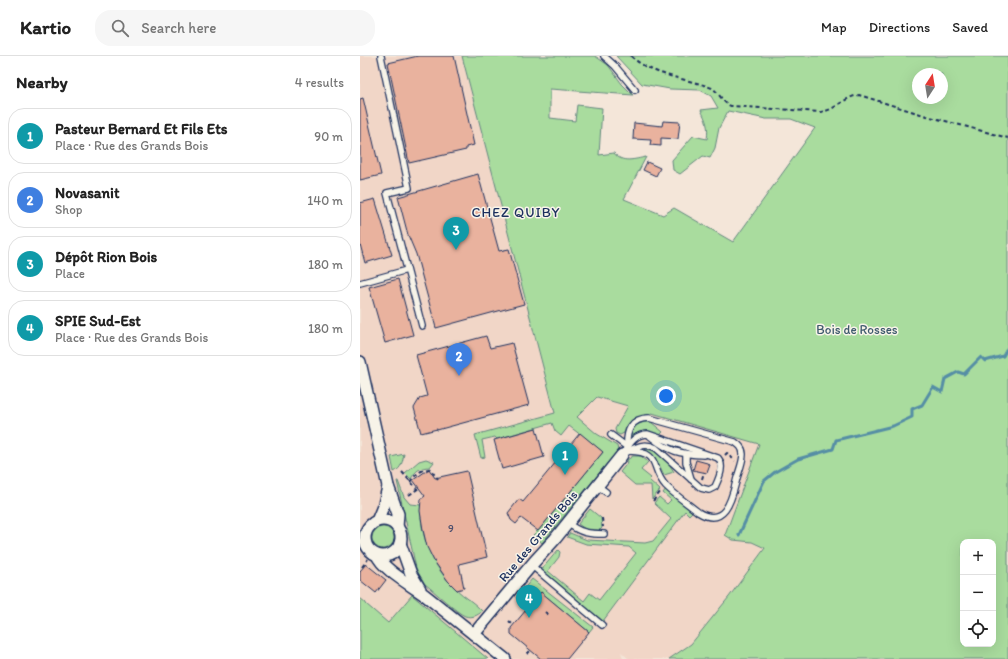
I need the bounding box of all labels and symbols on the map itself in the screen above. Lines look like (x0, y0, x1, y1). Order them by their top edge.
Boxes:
north arrow (912, 68, 948, 104)
district label: CHEZ QUIBY (471, 204, 561, 221)
pin: 3 (443, 217, 469, 250)
park label: Bois de Rosses (816, 322, 898, 337)
pin: 2 (446, 343, 472, 376)
your location (656, 386, 676, 406)
pin: 1 (552, 442, 578, 475)
street label: Rue des Grands Bois (495, 487, 581, 585)
house number: 9 (448, 522, 454, 535)
pin: 4 (516, 585, 542, 618)

